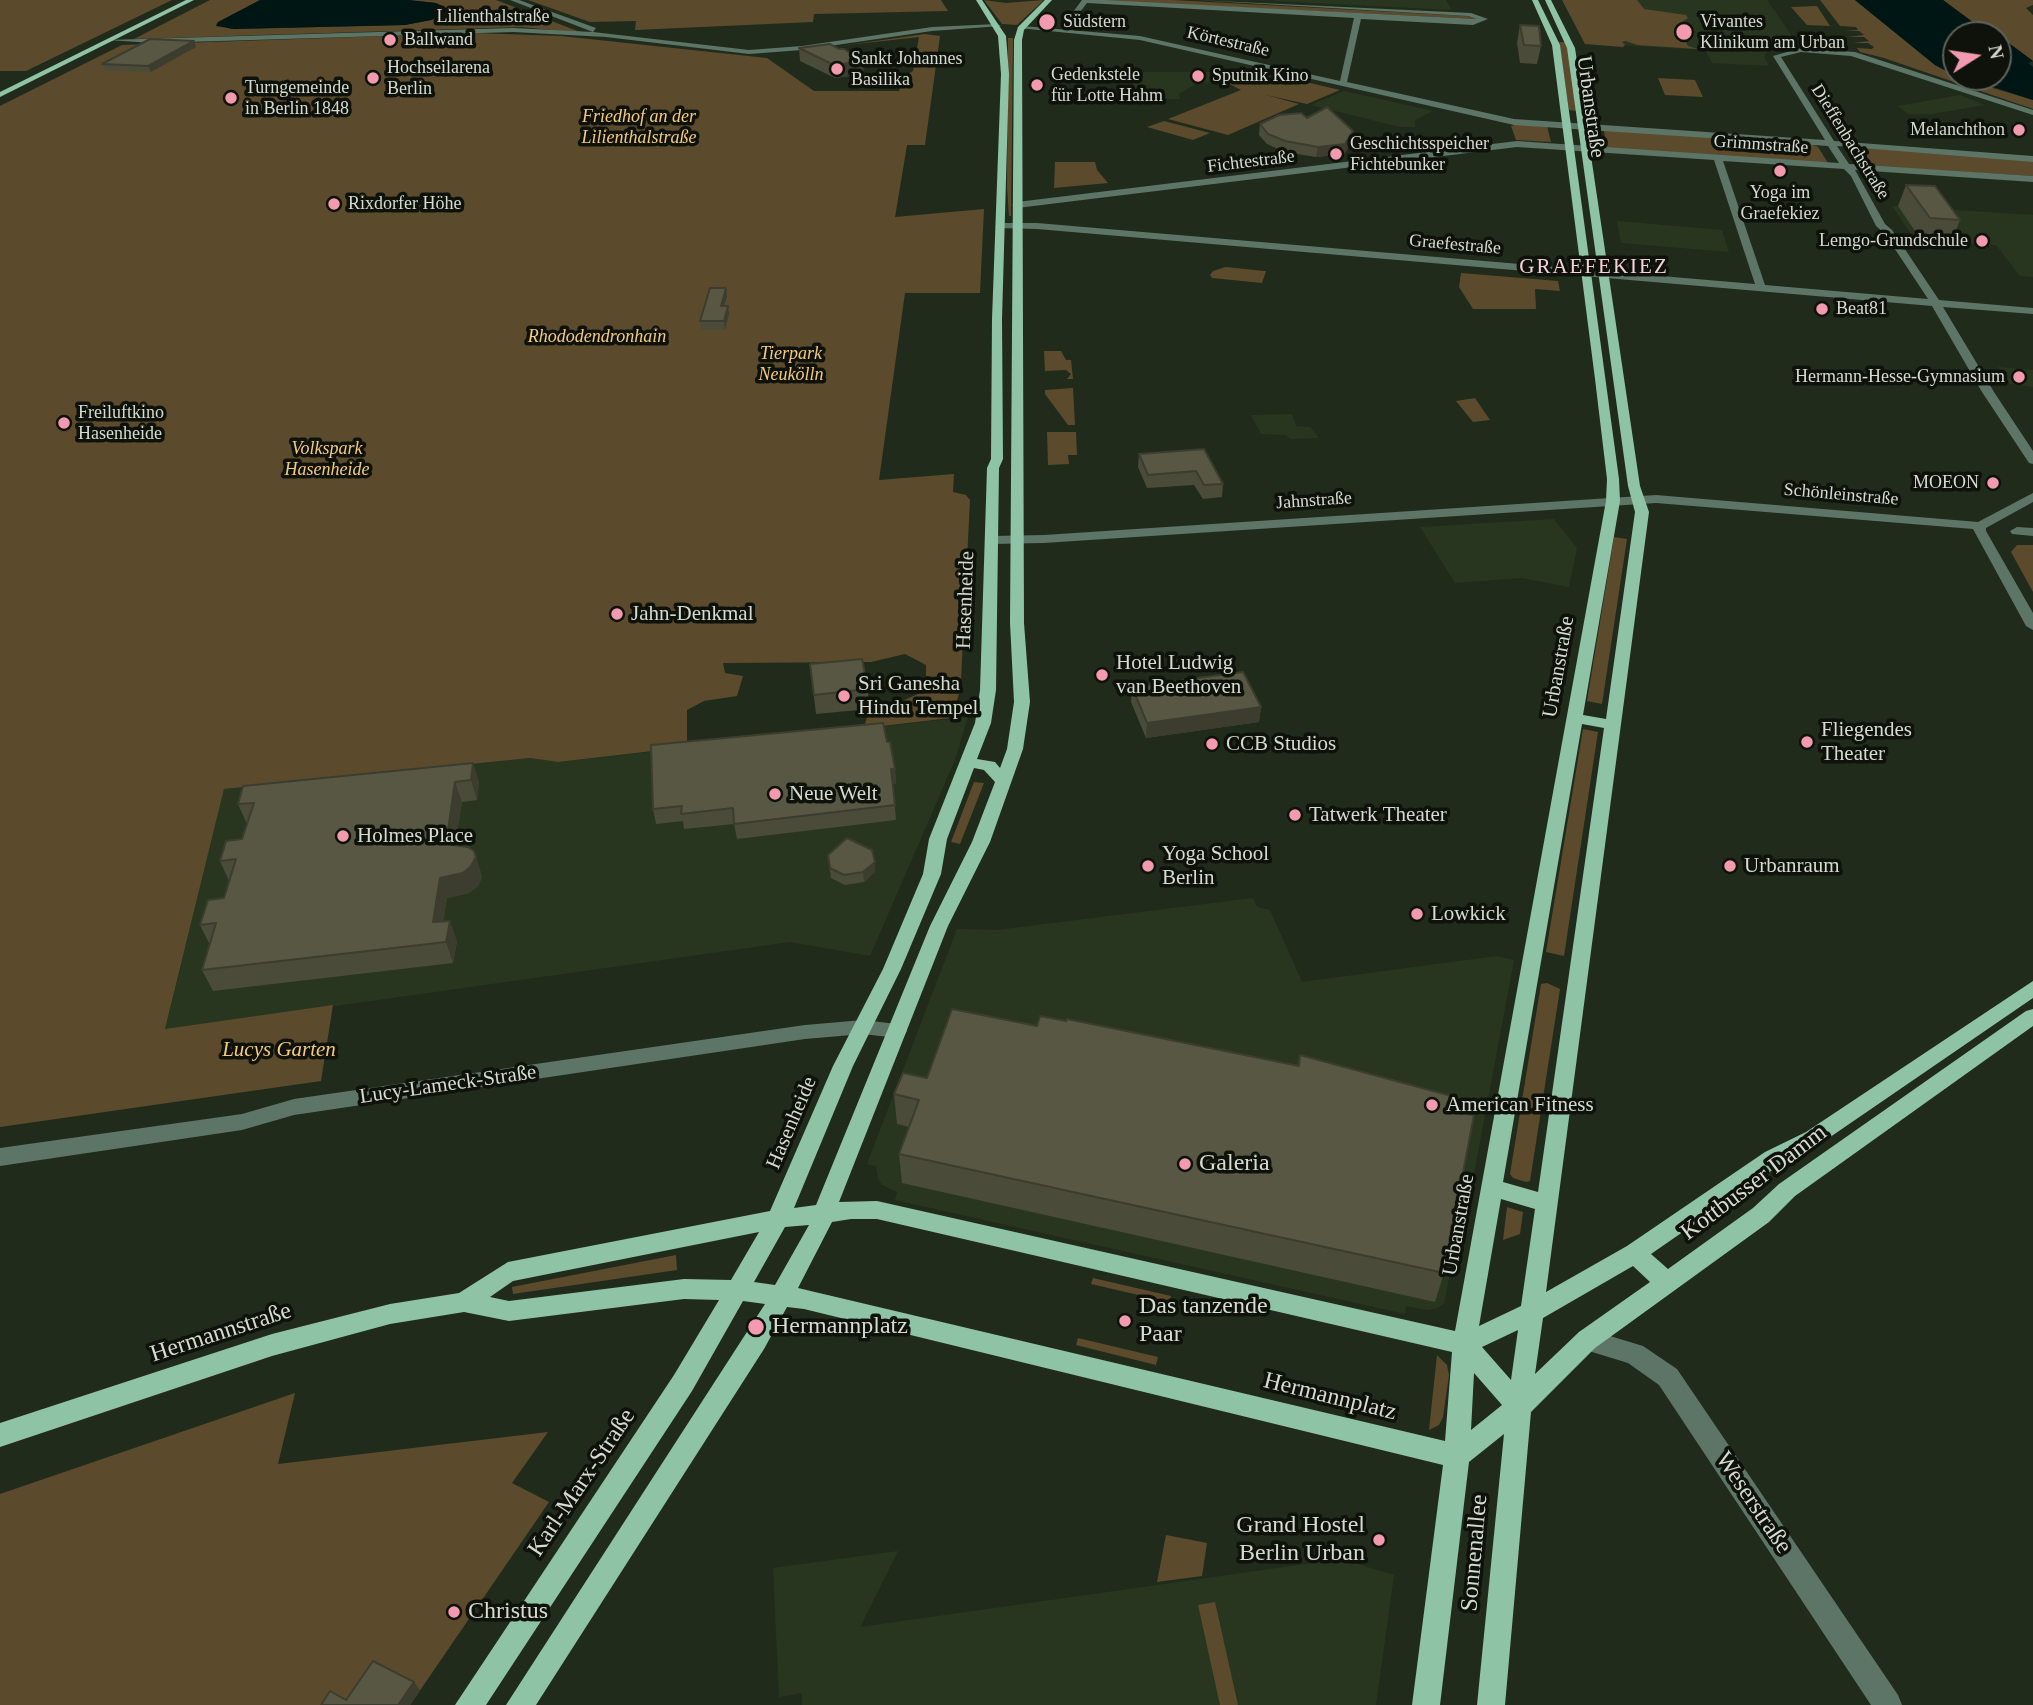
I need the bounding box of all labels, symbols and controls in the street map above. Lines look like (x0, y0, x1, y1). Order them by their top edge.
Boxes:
street label: Lilienthalstraße (434, 6, 552, 28)
place label: Südstern (1063, 11, 1132, 33)
place label: Vivantes Klinikum am Urban (1700, 11, 1843, 54)
marker: Südstern (1037, 12, 1057, 32)
street label: Körtestraße (1181, 21, 1275, 63)
north arrow (1942, 21, 2012, 91)
marker: Vivantes Klinikum am Urban (1674, 22, 1694, 42)
place label: Ballwand (404, 29, 474, 51)
marker: Ballwand (382, 32, 398, 48)
text: N (1984, 43, 2008, 61)
place label: Sankt Johannes Basilika (851, 48, 969, 90)
street label: Urbanstraße (1570, 50, 1610, 164)
place label: Hochseilarena Berlin (387, 57, 495, 100)
marker: Sankt Johannes Basilika (829, 61, 845, 77)
place label: Gedenkstele für Lotte Hahm (1051, 64, 1166, 106)
place label: Sputnik Kino (1212, 65, 1307, 87)
marker: Sputnik Kino (1190, 68, 1206, 84)
marker: Hochseilarena Berlin (365, 70, 381, 86)
place label: Turngemeinde in Berlin 1848 (245, 77, 355, 119)
marker: Gedenkstele für Lotte Hahm (1029, 77, 1045, 93)
street label: Dieffenbachstraße (1804, 77, 1896, 207)
marker: Turngemeinde in Berlin 1848 (223, 90, 239, 106)
park label: Friedhof an der Lilienthalstraße (580, 106, 698, 148)
place label: Melanchthon (1905, 119, 2005, 141)
marker: Melanchthon (2011, 122, 2027, 138)
street label: Grimmstraße (1710, 131, 1812, 159)
place label: Geschichtsspeicher Fichtebunker (1350, 133, 1496, 176)
street label: Fichtestraße (1202, 145, 1300, 179)
marker: Geschichtsspeicher Fichtebunker (1328, 146, 1344, 162)
marker: Yoga im Graefekiez (1772, 163, 1788, 179)
place label: Yoga im Graefekiez (1740, 182, 1820, 224)
place label: Rixdorfer Höhe (348, 193, 462, 215)
marker: Rixdorfer Höhe (326, 196, 342, 212)
street label: Graefestraße (1404, 230, 1506, 260)
place label: Lemgo-Grundschule (1814, 230, 1968, 252)
marker: Lemgo-Grundschule (1974, 233, 1990, 249)
district label: GRAEFEKIEZ (1529, 254, 1659, 280)
place label: Beat81 (1836, 298, 1892, 320)
marker: Beat81 (1814, 301, 1830, 317)
park label: Rhododendronhain (525, 326, 669, 348)
park label: Tierpark Neukölln (758, 343, 824, 386)
place label: Hermann-Hesse-Gymnasium (1781, 366, 2005, 388)
marker: Hermann-Hesse-Gymnasium (2011, 369, 2027, 385)
place label: Freiluftkino Hasenheide (78, 402, 168, 444)
marker: Freiluftkino Hasenheide (56, 415, 72, 431)
park label: Volkspark Hasenheide (282, 438, 372, 480)
place label: MOEON (1918, 472, 1979, 494)
marker: MOEON (1985, 475, 2001, 491)
street label: Schönleinstraße (1779, 479, 1903, 511)
street label: Jahnstraße (1272, 487, 1356, 515)
street label: Hasenheide (952, 547, 980, 653)
place label: Jahn-Denkmal (631, 601, 758, 627)
marker: Jahn-Denkmal (609, 606, 625, 622)
street label: Urbanstraße (1537, 610, 1581, 724)
place label: Hotel Ludwig van Beethoven (1116, 650, 1248, 700)
marker: Hotel Ludwig van Beethoven (1094, 667, 1110, 683)
place label: Sri Ganesha Hindu Tempel (858, 671, 979, 721)
marker: Sri Ganesha Hindu Tempel (836, 688, 852, 704)
place label: Fliegendes Theater (1821, 717, 1916, 767)
place label: CCB Studios (1226, 731, 1333, 757)
marker: Fliegendes Theater (1799, 734, 1815, 750)
marker: CCB Studios (1204, 736, 1220, 752)
place label: Neue Welt (789, 781, 881, 807)
marker: Neue Welt (767, 786, 783, 802)
place label: Tatwerk Theater (1309, 802, 1455, 828)
marker: Tatwerk Theater (1287, 807, 1303, 823)
place label: Holmes Place (357, 823, 477, 849)
marker: Holmes Place (335, 828, 351, 844)
place label: Yoga School Berlin (1162, 841, 1268, 891)
place label: Urbanraum (1744, 853, 1844, 879)
marker: Yoga School Berlin (1140, 858, 1156, 874)
marker: Urbanraum (1722, 858, 1738, 874)
place label: Lowkick (1431, 901, 1502, 927)
marker: Lowkick (1409, 906, 1425, 922)
park label: Lucys Garten (222, 1037, 336, 1063)
street label: Lucy-Lameck-Straße (355, 1060, 541, 1110)
street label: Hasenheide (760, 1070, 824, 1176)
place label: American Fitness (1446, 1092, 1599, 1118)
marker: American Fitness (1424, 1097, 1440, 1113)
street label: Kottbusser Damm (1672, 1116, 1836, 1250)
place label: Galeria (1199, 1150, 1269, 1178)
marker: Galeria (1177, 1156, 1193, 1172)
street label: Urbanstraße (1437, 1168, 1481, 1282)
place label: Das tanzende Paar (1139, 1293, 1277, 1349)
street label: Hermannstraße (140, 1295, 302, 1371)
place label: Hermannplatz (772, 1313, 916, 1341)
marker: Das tanzende Paar (1117, 1313, 1133, 1329)
marker: Hermannplatz (746, 1317, 766, 1337)
street label: Hermannplatz (1257, 1366, 1403, 1428)
street label: Karl-Marx-Straße (520, 1401, 644, 1565)
street label: Weserstraße (1705, 1441, 1801, 1565)
street label: Sonnenallee (1455, 1490, 1495, 1616)
place label: Grand Hostel Berlin Urban (1233, 1512, 1365, 1568)
marker: Grand Hostel Berlin Urban (1371, 1532, 1387, 1548)
place label: Christus (468, 1598, 551, 1626)
marker: Christus (446, 1604, 462, 1620)

